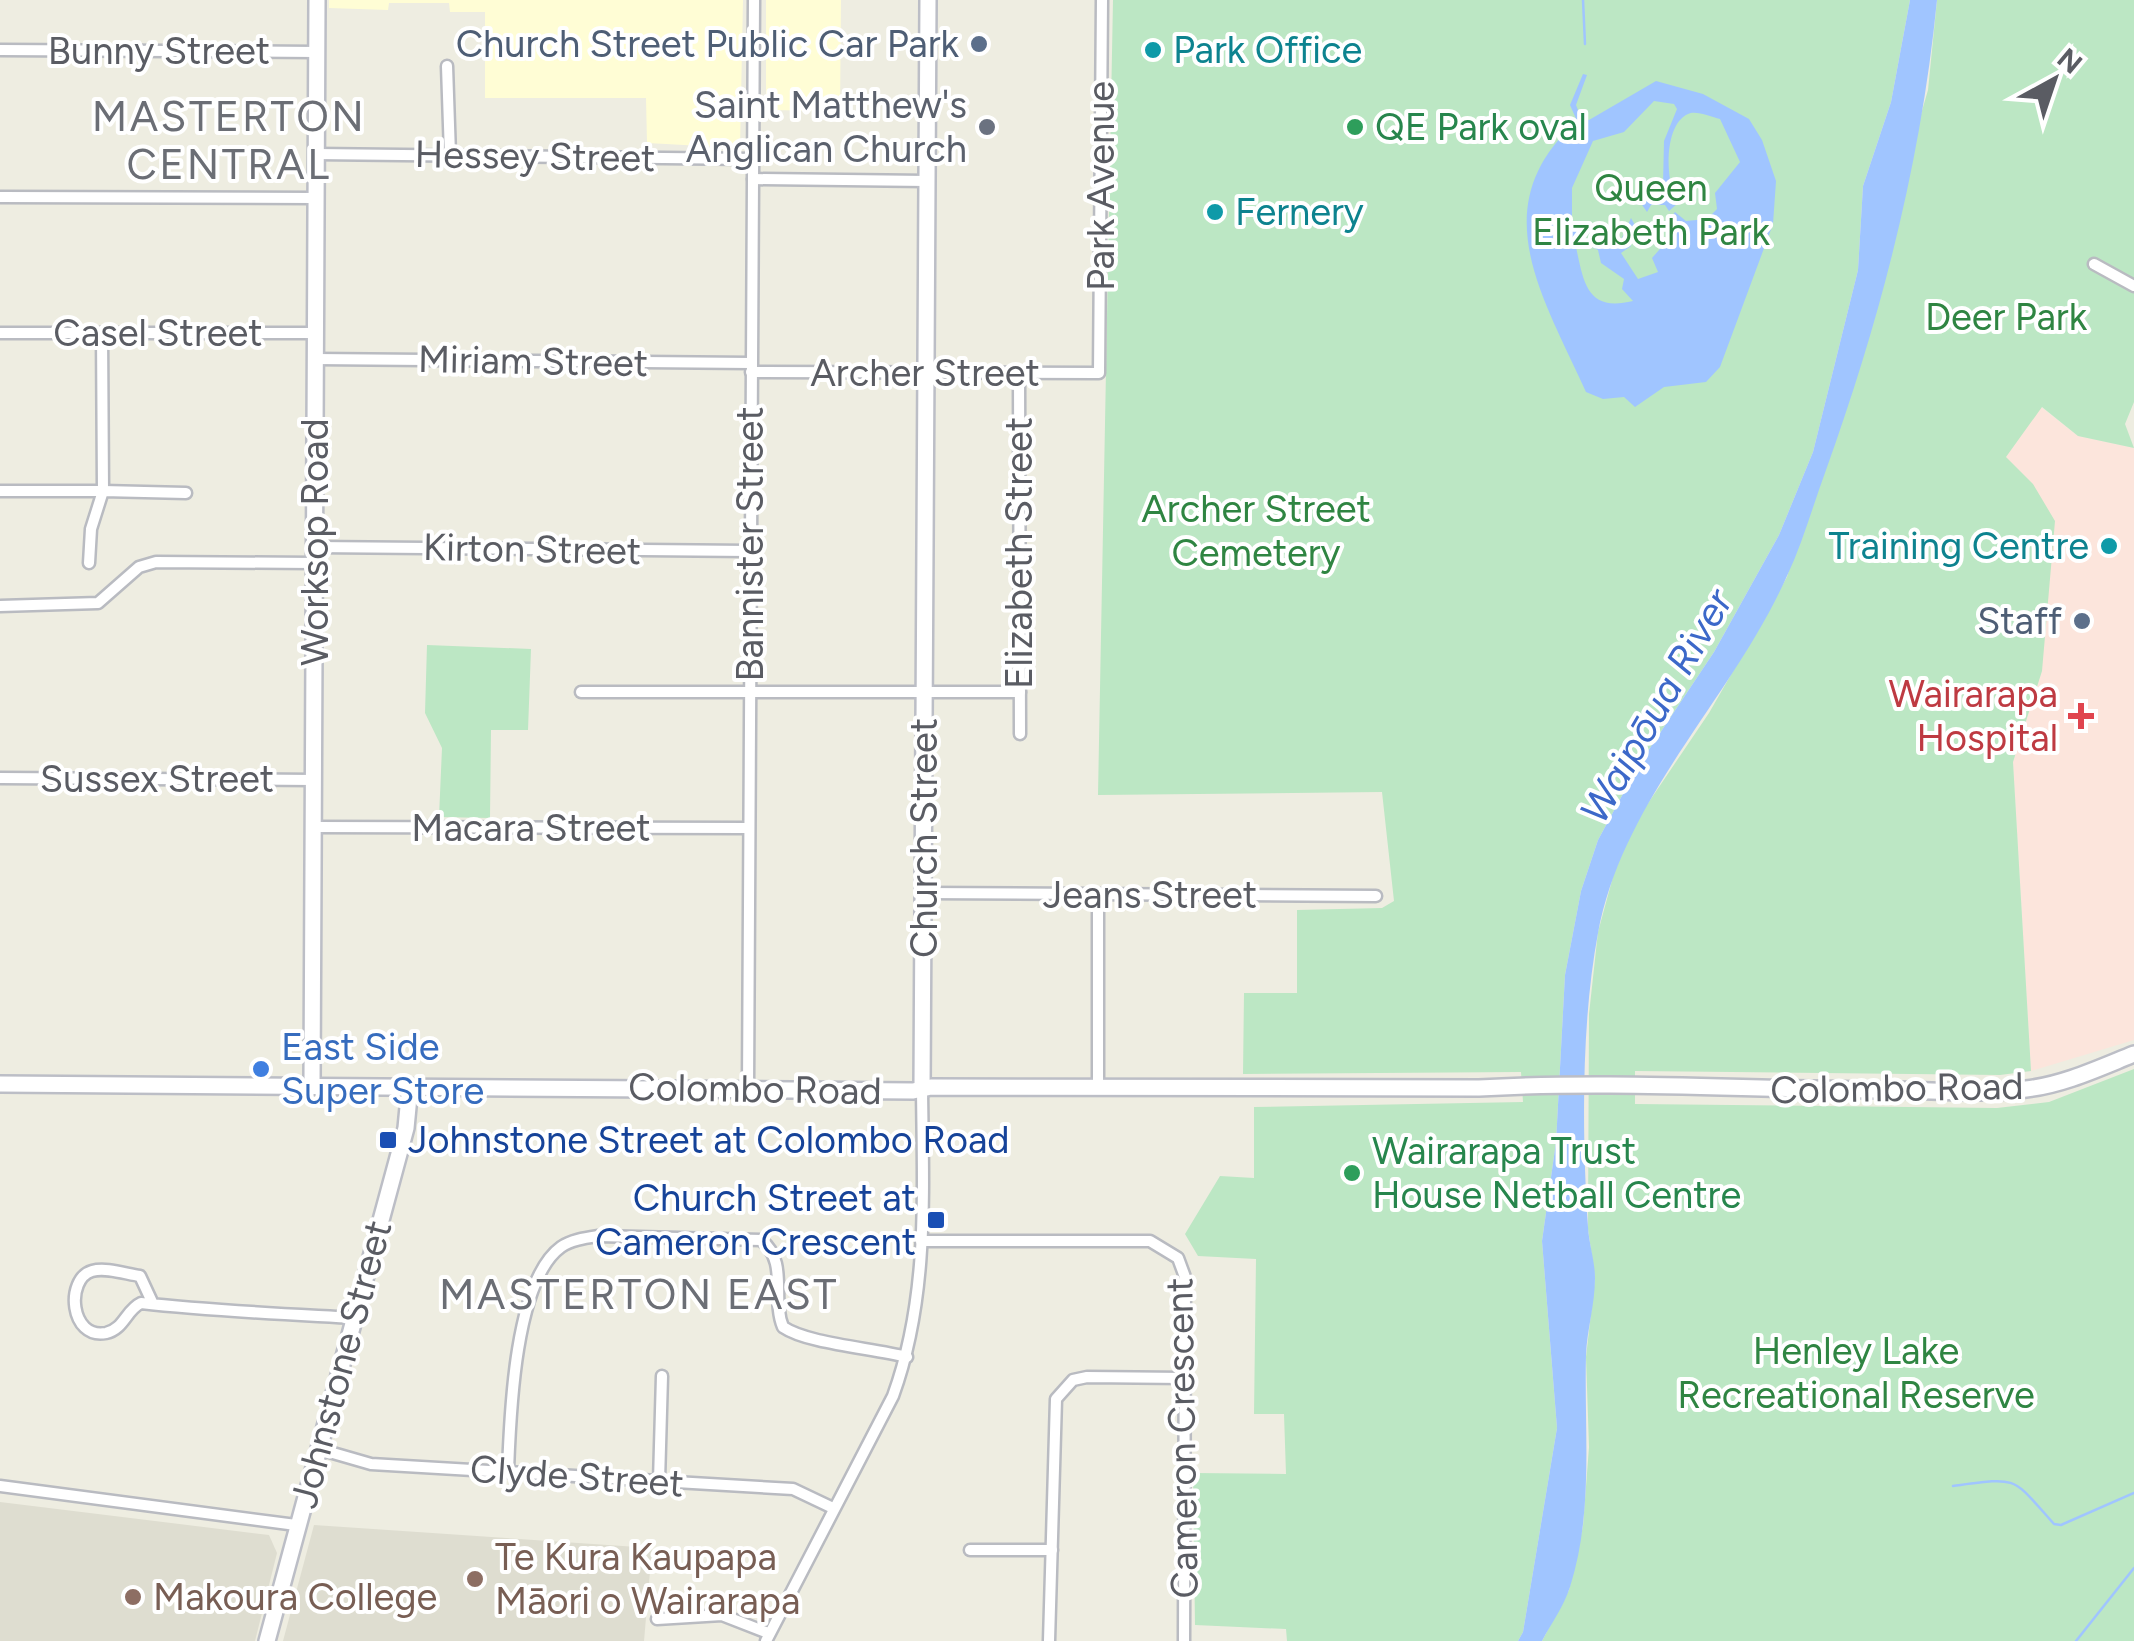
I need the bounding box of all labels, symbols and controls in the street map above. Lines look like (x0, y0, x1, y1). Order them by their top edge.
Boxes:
place label: Church Street Public Car Park (456, 21, 960, 67)
place label: Park Office (1173, 27, 1362, 73)
street label: Bunny Street (48, 28, 270, 74)
north arrow (2004, 30, 2104, 130)
marker: Church Street Public Car Park (968, 33, 990, 55)
marker: Park Office (1142, 39, 1164, 61)
text: N (2051, 41, 2089, 81)
street label: Park Avenue (1078, 81, 1124, 291)
place label: Saint Matthew's Anglican Church (686, 82, 967, 172)
district label: MASTERTON CENTRAL (92, 91, 366, 190)
place label: QE Park oval (1375, 104, 1587, 150)
marker: Saint Matthew's Anglican Church (976, 116, 998, 138)
marker: QE Park oval (1344, 116, 1366, 138)
street label: Hessey Street (414, 131, 656, 181)
park label: Queen Elizabeth Park (1532, 165, 1771, 255)
place label: Fernery (1235, 189, 1364, 235)
marker: Fernery (1204, 201, 1226, 223)
park label: Deer Park (1925, 294, 2088, 340)
street label: Casel Street (53, 310, 263, 356)
street label: Miriam Street (418, 336, 648, 386)
street label: Archer Street (810, 350, 1040, 396)
street label: Bannister Street (727, 406, 773, 682)
street label: Elizabeth Street (996, 417, 1042, 689)
street label: Worksop Road (292, 418, 338, 666)
park label: Archer Street Cemetery (1141, 486, 1371, 576)
place label: Training Centre (1829, 523, 2089, 569)
street label: Kirton Street (423, 524, 641, 574)
marker: Training Centre (2098, 535, 2120, 557)
water label: Waipōua River (1570, 579, 1743, 832)
place label: Staff (1977, 598, 2062, 644)
marker: Staff (2071, 610, 2093, 632)
place label: Wairarapa Hospital (1889, 671, 2058, 761)
marker: Wairarapa Hospital (2068, 703, 2094, 729)
street label: Church Street (901, 718, 947, 958)
street label: Sussex Street (40, 756, 274, 802)
street label: Macara Street (411, 805, 651, 851)
street label: Jeans Street (1043, 872, 1257, 918)
place label: East Side Super Store (281, 1024, 484, 1114)
marker: East Side Super Store (250, 1058, 272, 1080)
street label: Colombo Road (1770, 1063, 2024, 1113)
street label: Colombo Road (628, 1064, 882, 1114)
place label: Johnstone Street at Colombo Road (408, 1117, 1010, 1163)
place label: Wairarapa Trust House Netball Centre (1372, 1128, 1741, 1218)
marker: Johnstone Street at Colombo Road (377, 1129, 399, 1151)
marker: Wairarapa Trust House Netball Centre (1341, 1162, 1363, 1184)
place label: Church Street at Cameron Crescent (595, 1175, 916, 1265)
marker: Church Street at Cameron Crescent (925, 1209, 947, 1231)
street label: Johnstone Street (281, 1215, 401, 1513)
district label: MASTERTON EAST (439, 1269, 839, 1320)
street label: Cameron Crescent (1156, 1277, 1208, 1599)
park label: Henley Lake Recreational Reserve (1677, 1328, 2035, 1418)
street label: Clyde Street (469, 1446, 685, 1506)
place label: Te Kura Kaupapa Māori o Wairarapa (495, 1534, 800, 1624)
marker: Te Kura Kaupapa Māori o Wairarapa (464, 1568, 486, 1590)
place label: Makoura College (153, 1574, 437, 1620)
marker: Makoura College (122, 1586, 144, 1608)

